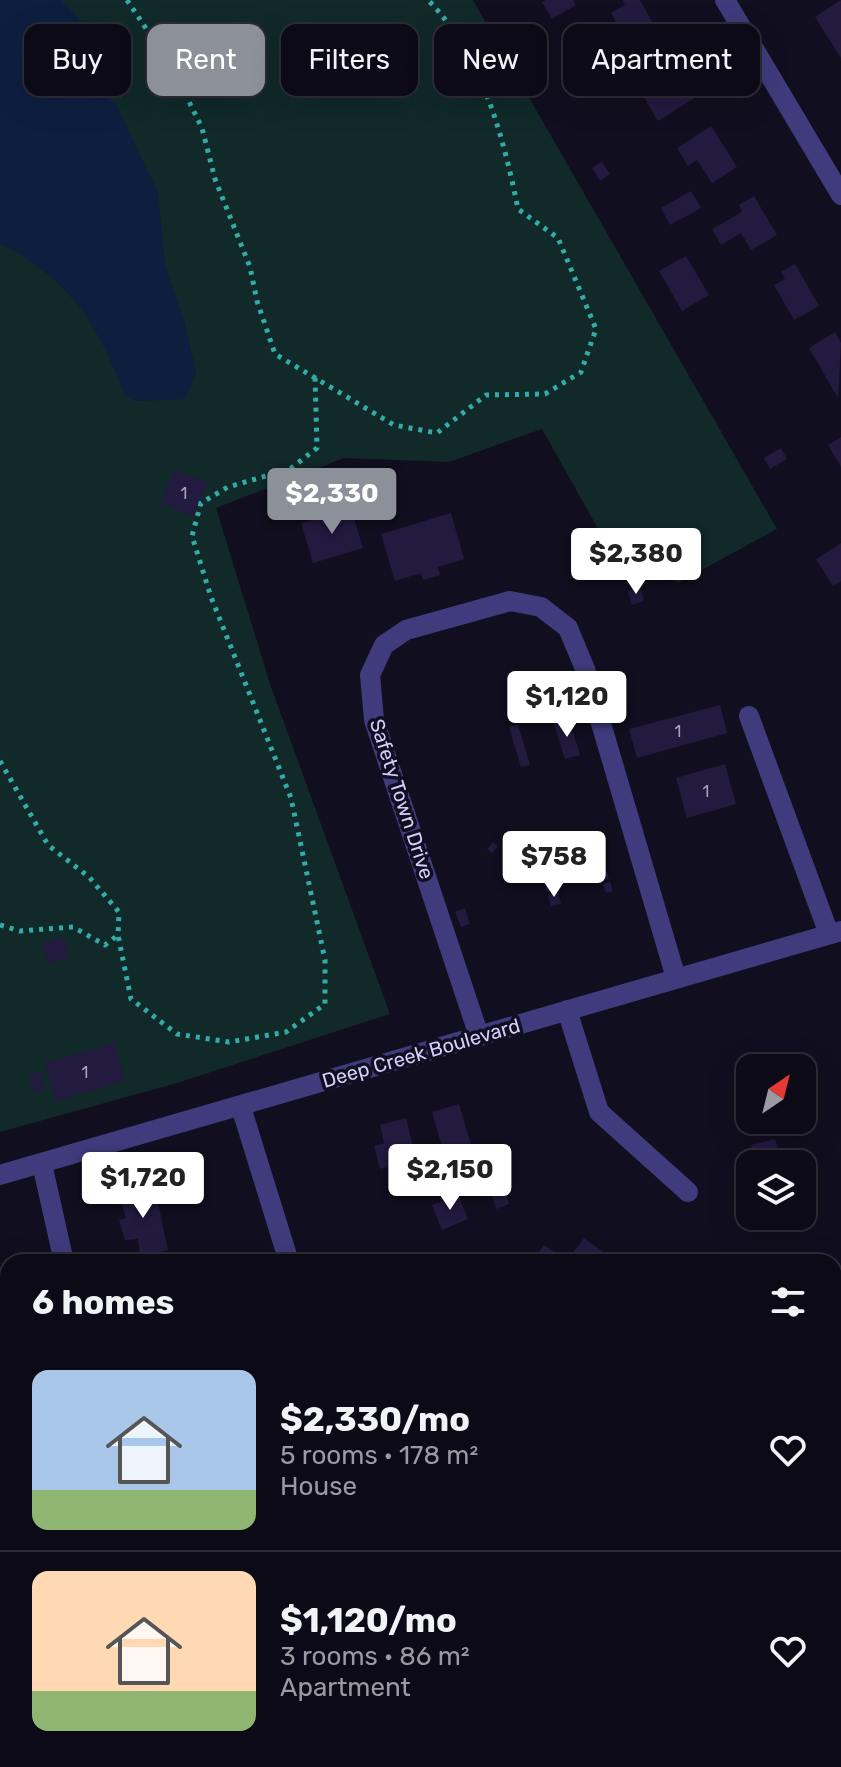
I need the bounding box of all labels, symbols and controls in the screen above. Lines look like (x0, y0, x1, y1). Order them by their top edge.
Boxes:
chip: Buy (24, 24, 131, 96)
chip: Rent (147, 24, 265, 96)
chip: Filters (281, 24, 418, 96)
chip: New (434, 24, 547, 96)
chip: Apartment (563, 24, 760, 96)
pin: $2,330 (267, 468, 397, 536)
text: $2,330 (285, 478, 379, 509)
house number: 1 (181, 484, 187, 503)
pin: $2,380 (571, 528, 701, 596)
text: $2,380 (589, 538, 683, 569)
pin: $1,120 (502, 671, 632, 739)
text: $1,120 (525, 681, 609, 712)
street label: Safety Town Drive (365, 716, 439, 882)
house number: 1 (675, 722, 681, 741)
house number: 1 (703, 782, 709, 801)
pin: $758 (507, 831, 601, 899)
text: $758 (521, 841, 587, 872)
street label: Deep Creek Boulevard (319, 1013, 523, 1093)
north arrow (736, 1054, 816, 1134)
map controls (736, 1054, 816, 1230)
house number: 1 (82, 1063, 88, 1082)
pin: $2,150 (385, 1144, 515, 1212)
button: layers (736, 1150, 816, 1230)
pin: $1,720 (78, 1152, 208, 1220)
text: $2,150 (406, 1154, 494, 1185)
text: $1,720 (100, 1162, 186, 1193)
icon: filters (766, 1280, 810, 1324)
text: 6 homes (32, 1282, 174, 1323)
text: $2,330/mo (280, 1399, 470, 1440)
icon: home (96, 1402, 192, 1498)
icon: heart (766, 1428, 810, 1472)
text: 5 rooms · 178 m² (280, 1440, 478, 1471)
text: House (280, 1471, 357, 1502)
text: $1,120/mo (280, 1600, 457, 1641)
icon: home (96, 1603, 192, 1699)
icon: heart (766, 1629, 810, 1673)
text: 3 rooms · 86 m² (280, 1641, 470, 1672)
text: Apartment (280, 1672, 411, 1703)

